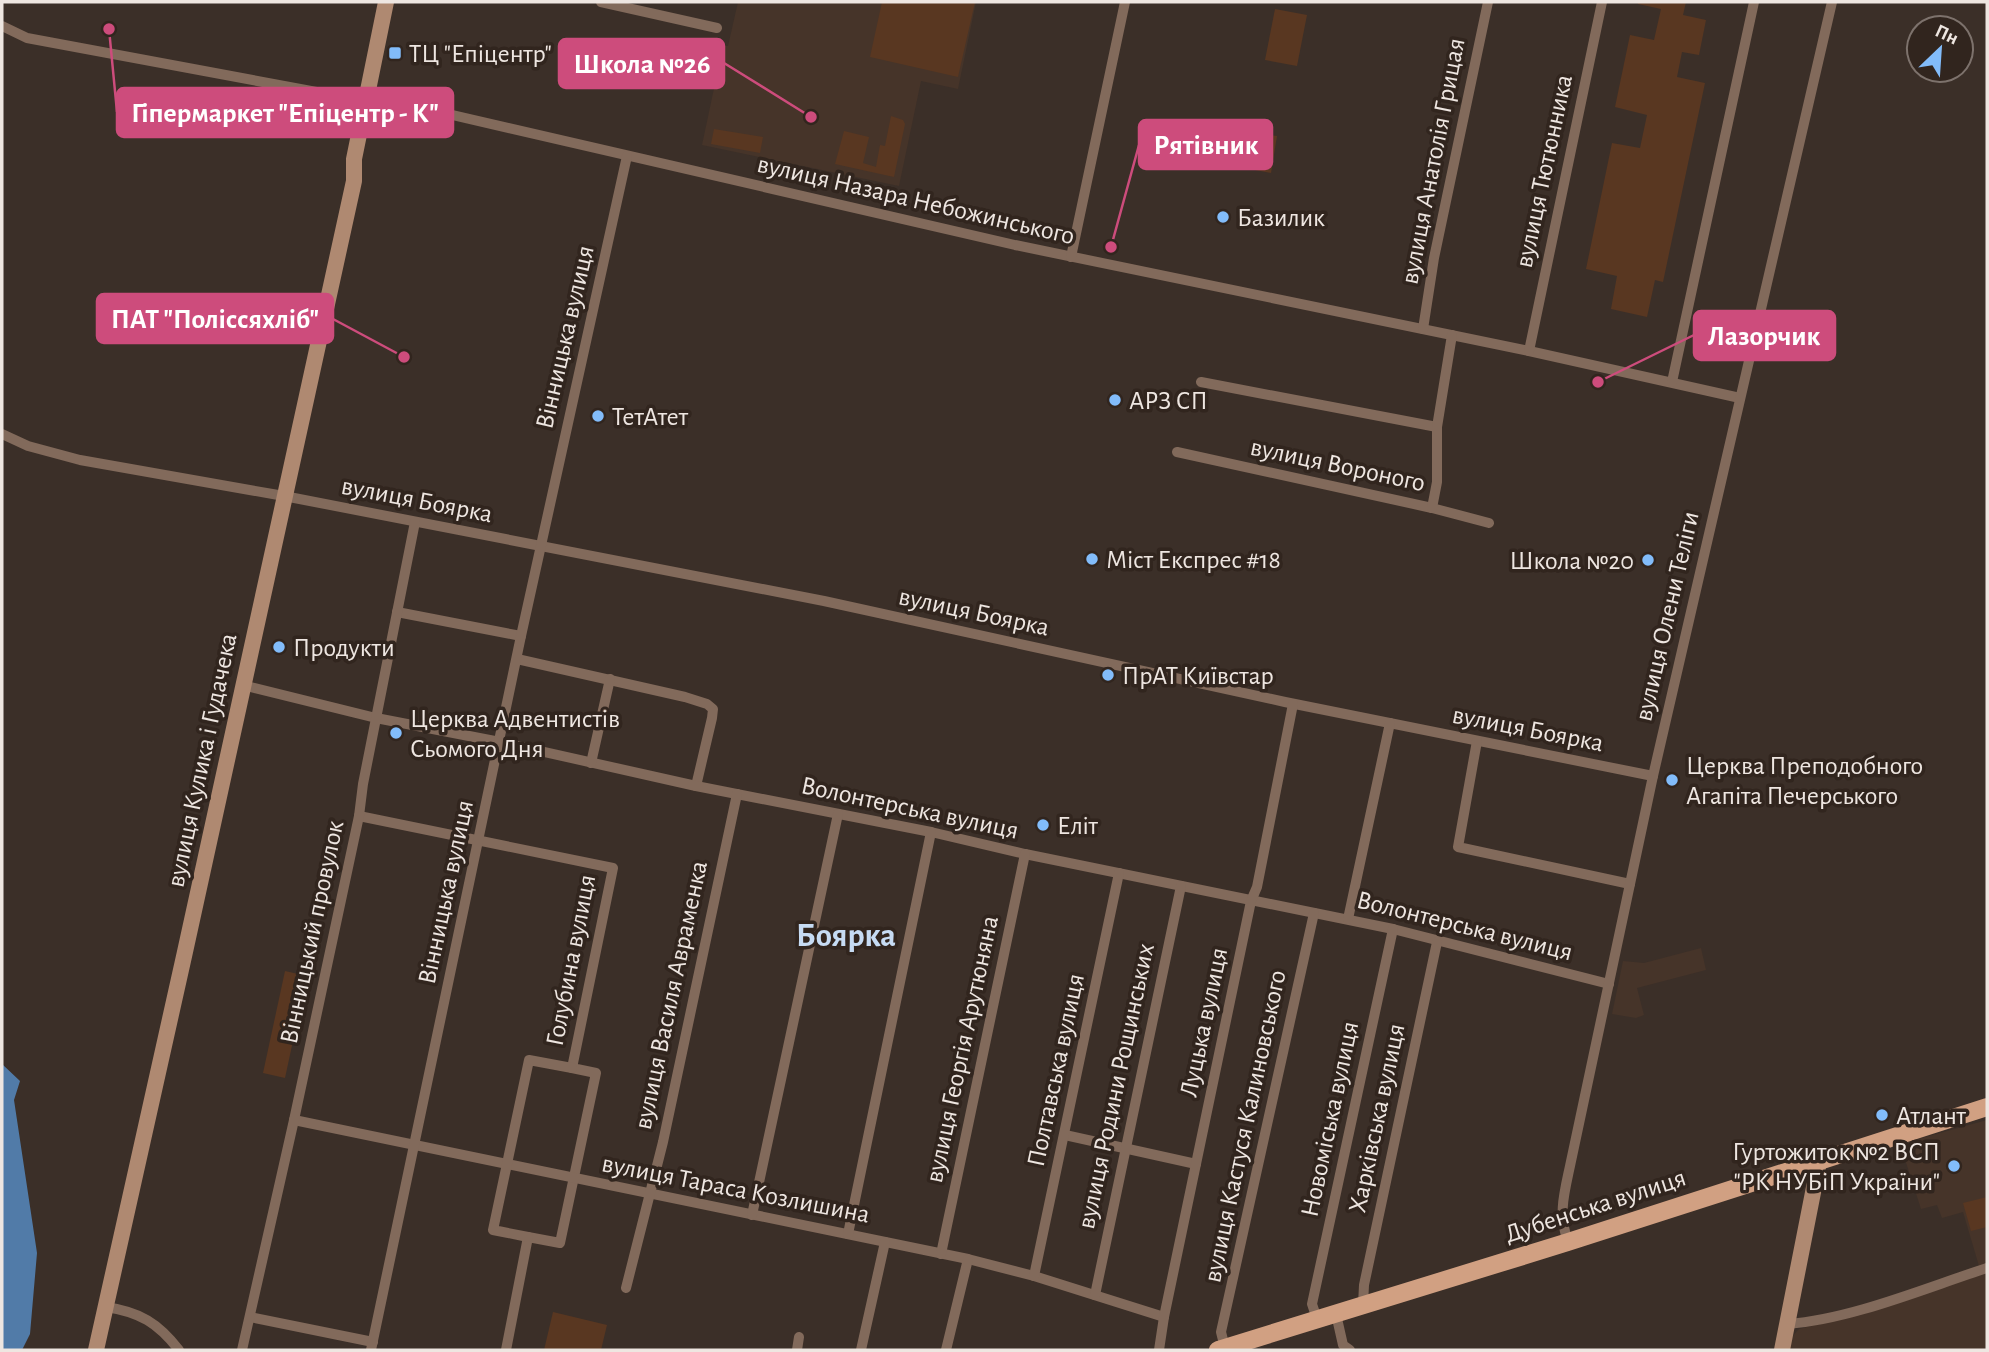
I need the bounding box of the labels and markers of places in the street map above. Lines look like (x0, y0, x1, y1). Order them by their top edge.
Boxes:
callout: Школа №26 (559, 39, 724, 88)
place label: ТЦ "Епіцентр" (409, 41, 552, 67)
marker: ТЦ "Епіцентр" (387, 45, 403, 61)
callout: Гіпермаркет "Епіцентр - К" (117, 88, 453, 137)
callout: Рятівник (1139, 120, 1272, 169)
place label: Базилик (1237, 205, 1325, 231)
marker: Базилик (1215, 209, 1231, 225)
callout: ПАТ "Поліссяхліб" (97, 294, 333, 343)
callout: Лазорчик (1694, 311, 1835, 360)
place label: АРЗ СП (1129, 388, 1208, 414)
marker: АРЗ СП (1107, 392, 1123, 408)
place label: ТетАтет (612, 404, 689, 430)
marker: ТетАтет (590, 408, 606, 424)
place label: Міст Експрес #18 (1106, 547, 1281, 573)
place label: Школа №20 (1510, 548, 1634, 574)
marker: Міст Експрес #18 (1084, 551, 1100, 567)
marker: Школа №20 (1640, 552, 1656, 568)
place label: Продукти (293, 635, 395, 661)
marker: Продукти (271, 639, 287, 655)
place label: ПрАТ Київстар (1122, 663, 1274, 689)
marker: ПрАТ Київстар (1100, 667, 1116, 683)
place label: Церква Адвентистів Сьомого Дня (410, 706, 620, 762)
marker: Церква Адвентистів Сьомого Дня (388, 725, 404, 741)
place label: Церква Преподобного Агапіта Печерського (1686, 753, 1923, 809)
marker: Церква Преподобного Агапіта Печерського (1664, 772, 1680, 788)
place label: Еліт (1057, 813, 1099, 839)
marker: Еліт (1035, 817, 1051, 833)
place label: Атлант (1896, 1103, 1967, 1129)
marker: Атлант (1874, 1107, 1890, 1123)
place label: Гуртожиток №2 ВСП "РК НУБіП України" (1732, 1139, 1940, 1195)
marker: Гуртожиток №2 ВСП "РК НУБіП України" (1946, 1158, 1962, 1174)

